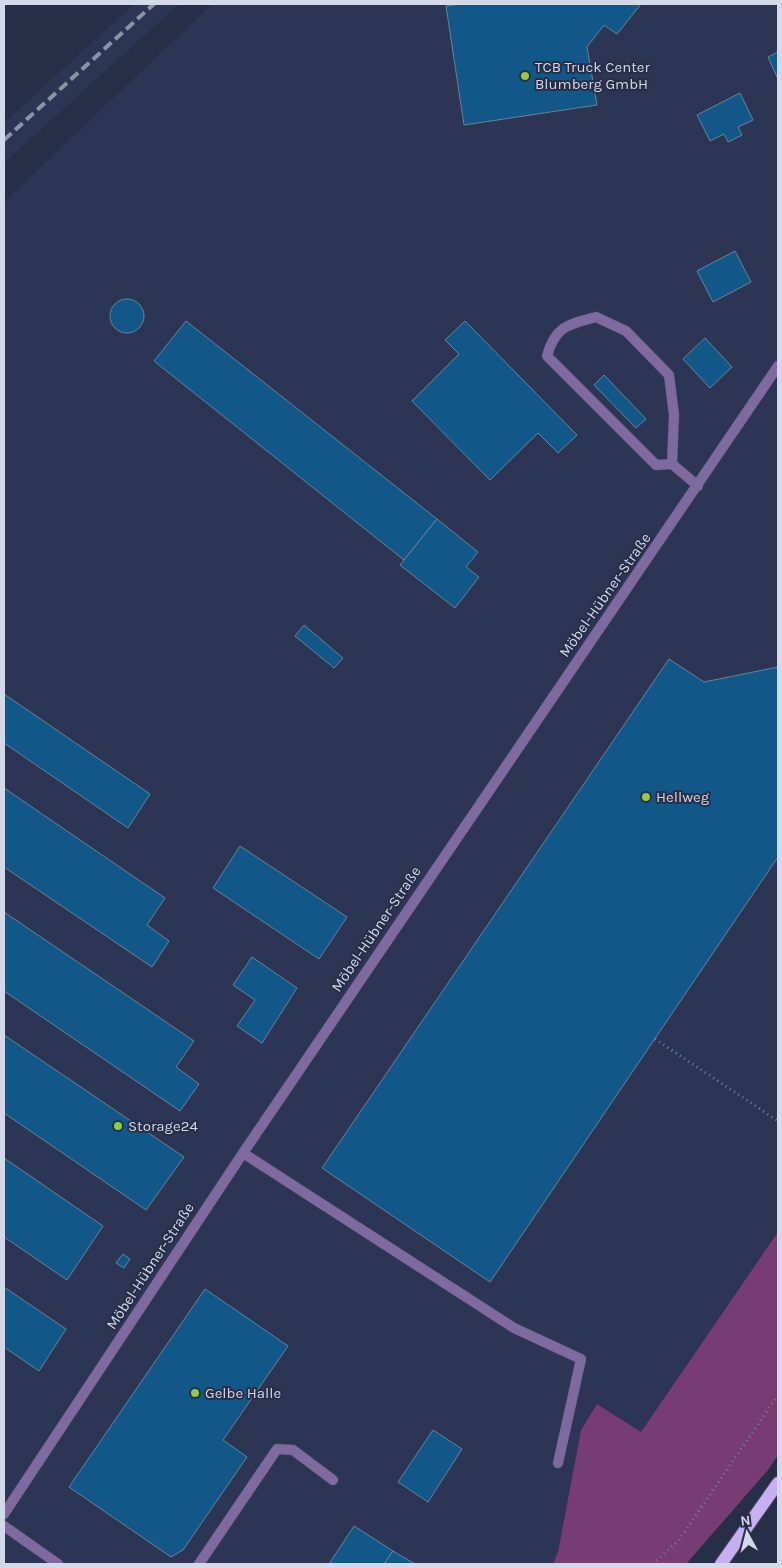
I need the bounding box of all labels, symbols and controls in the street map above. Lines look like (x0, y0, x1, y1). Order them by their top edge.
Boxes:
place label: TCB Truck Center Blumberg GmbH (535, 58, 651, 93)
marker: TCB Truck Center Blumberg GmbH (519, 70, 531, 82)
street label: Möbel-Hübner-Straße (555, 529, 655, 661)
place label: Hellweg (656, 788, 710, 806)
marker: Hellweg (640, 791, 652, 803)
street label: Möbel-Hübner-Straße (327, 863, 425, 995)
place label: Storage24 (128, 1117, 198, 1135)
marker: Storage24 (112, 1120, 124, 1132)
street label: Möbel-Hübner-Straße (102, 1199, 198, 1333)
place label: Gelbe Halle (205, 1384, 281, 1402)
marker: Gelbe Halle (189, 1387, 201, 1399)
north arrow (722, 1508, 772, 1558)
text: N (739, 1512, 751, 1530)

